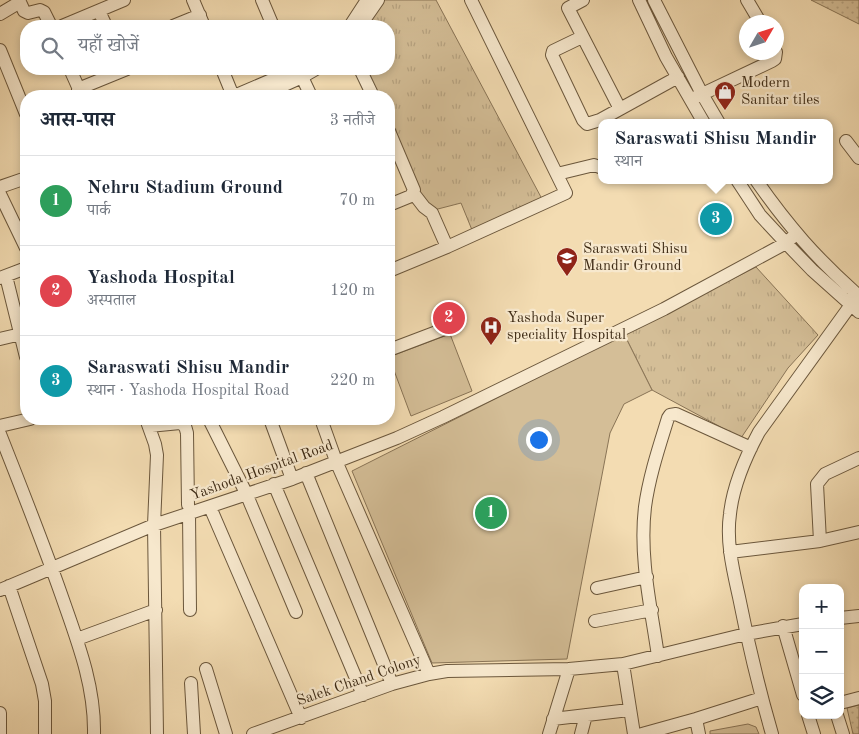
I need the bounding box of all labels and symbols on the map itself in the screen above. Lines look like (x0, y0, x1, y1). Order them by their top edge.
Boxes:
north arrow (739, 15, 784, 60)
place label: Modern Sanitar tiles (741, 76, 820, 108)
shop icon: Modern Sanitar tiles (713, 80, 737, 111)
pin: 3 (700, 200, 732, 238)
place label: Saraswati Shisu Mandir Ground (583, 242, 688, 274)
school or university icon: Saraswati Shisu Mandir Ground (555, 246, 579, 277)
pin: 2 (433, 299, 465, 337)
place label: Yashoda Super speciality Hospital (507, 311, 626, 343)
hospital icon: Yashoda Super speciality Hospital (479, 315, 503, 346)
your location (526, 427, 552, 453)
street label: Yashoda Hospital Road (189, 438, 336, 504)
pin: 1 (475, 494, 507, 532)
street label: Salek Chand Colony (295, 653, 423, 709)

